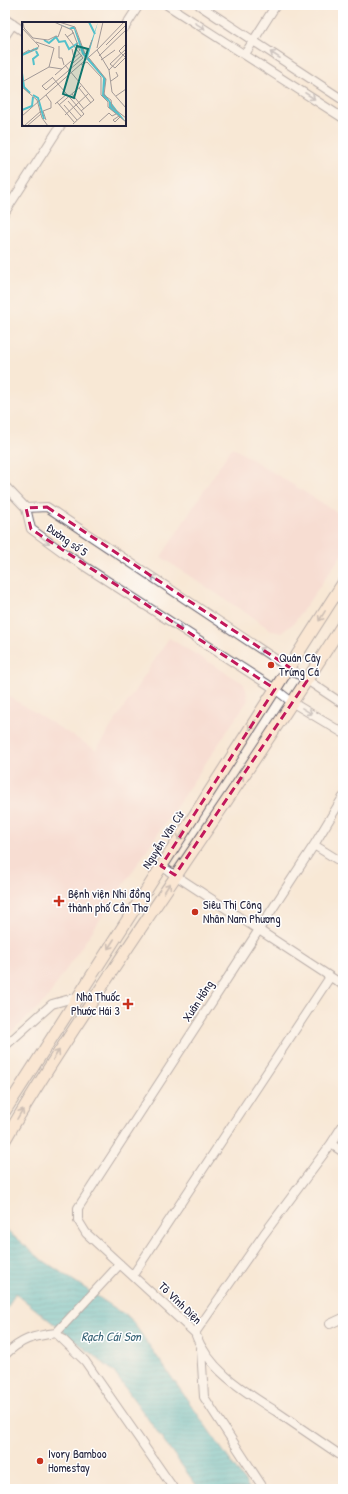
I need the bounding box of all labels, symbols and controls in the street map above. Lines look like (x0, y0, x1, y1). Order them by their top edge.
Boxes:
inset map (22, 22, 126, 126)
one-way arrow (194, 22, 206, 30)
one-way arrow (270, 51, 281, 59)
one-way arrow (304, 92, 315, 100)
street label: Đường số 5 (43, 519, 91, 560)
one-way arrow (39, 535, 50, 544)
one-way arrow (151, 575, 162, 583)
one-way arrow (318, 610, 326, 621)
one-way arrow (171, 622, 182, 630)
one-way arrow (259, 647, 270, 655)
place label: Quán Cây Trứng Cá (279, 649, 321, 680)
marker: Quán Cây Trứng Cá (266, 660, 276, 670)
one-way arrow (301, 708, 313, 716)
one-way arrow (247, 719, 255, 731)
one-way arrow (236, 776, 244, 787)
street label: Nguyễn Văn Cừ (138, 807, 188, 872)
one-way arrow (177, 829, 185, 841)
one-way arrow (162, 883, 171, 894)
place label: Bệnh viện Nhi đồng thành phố Cần Thơ (68, 885, 150, 916)
marker: Bệnh viện Nhi đồng thành phố Cần Thơ (53, 895, 65, 907)
place label: Siêu Thị Công Nhân Nam Phương (203, 896, 281, 927)
marker: Siêu Thị Công Nhân Nam Phương (190, 907, 200, 917)
one-way arrow (107, 938, 115, 949)
street label: Xuân Hồng (178, 977, 217, 1025)
place label: Nhà Thuốc Phước Hái 3 (71, 988, 120, 1019)
marker: Nhà Thuốc Phước Hái 3 (123, 999, 133, 1009)
one-way arrow (53, 1049, 61, 1061)
one-way arrow (17, 1108, 24, 1120)
street label: Tô Vĩnh Diện (155, 1278, 206, 1328)
water label: Rạch Cái Sơn (81, 1327, 142, 1345)
place label: Ivory Bamboo Homestay (48, 1445, 107, 1476)
marker: Ivory Bamboo Homestay (35, 1456, 45, 1466)

